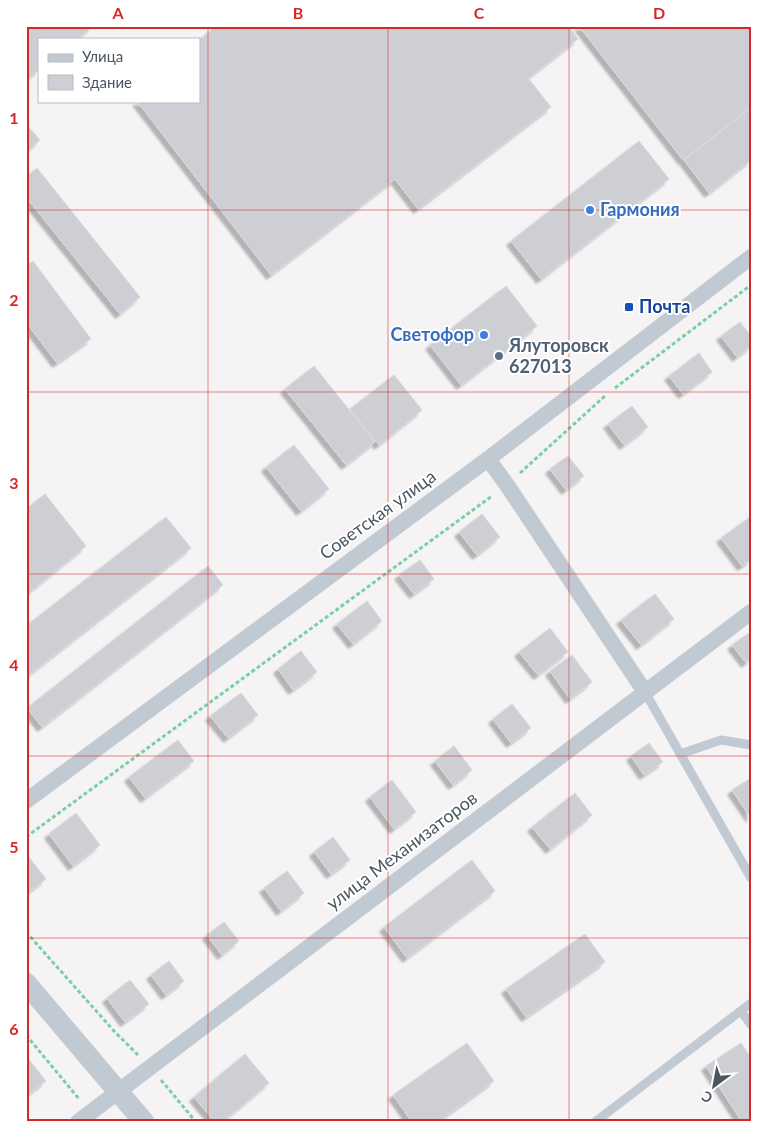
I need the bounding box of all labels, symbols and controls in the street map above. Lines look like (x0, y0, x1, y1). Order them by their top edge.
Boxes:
text: A (111, 3, 124, 22)
text: B (293, 3, 303, 22)
text: C (474, 3, 485, 22)
text: D (653, 3, 665, 22)
legend (38, 38, 200, 102)
text: Улица (82, 47, 123, 65)
text: Здание (82, 73, 132, 91)
text: 1 (9, 108, 19, 127)
place label: Гармония (600, 198, 680, 220)
marker: Гармония (584, 204, 596, 216)
text: 2 (9, 290, 19, 309)
place label: Почта (639, 295, 690, 317)
marker: Почта (623, 301, 635, 313)
place label: Светофор (390, 323, 474, 345)
marker: Светофор (478, 329, 490, 341)
place label: Ялуторовск 627013 (508, 334, 609, 377)
marker: Ялуторовск 627013 (493, 350, 505, 362)
street label: Советская улица (315, 465, 440, 564)
text: 3 (9, 473, 19, 492)
text: 4 (9, 655, 19, 674)
street label: улица Механизаторов (322, 786, 481, 914)
text: 5 (9, 837, 19, 856)
text: 6 (9, 1019, 19, 1038)
north arrow (690, 1060, 740, 1110)
text: С (698, 1087, 715, 1107)

